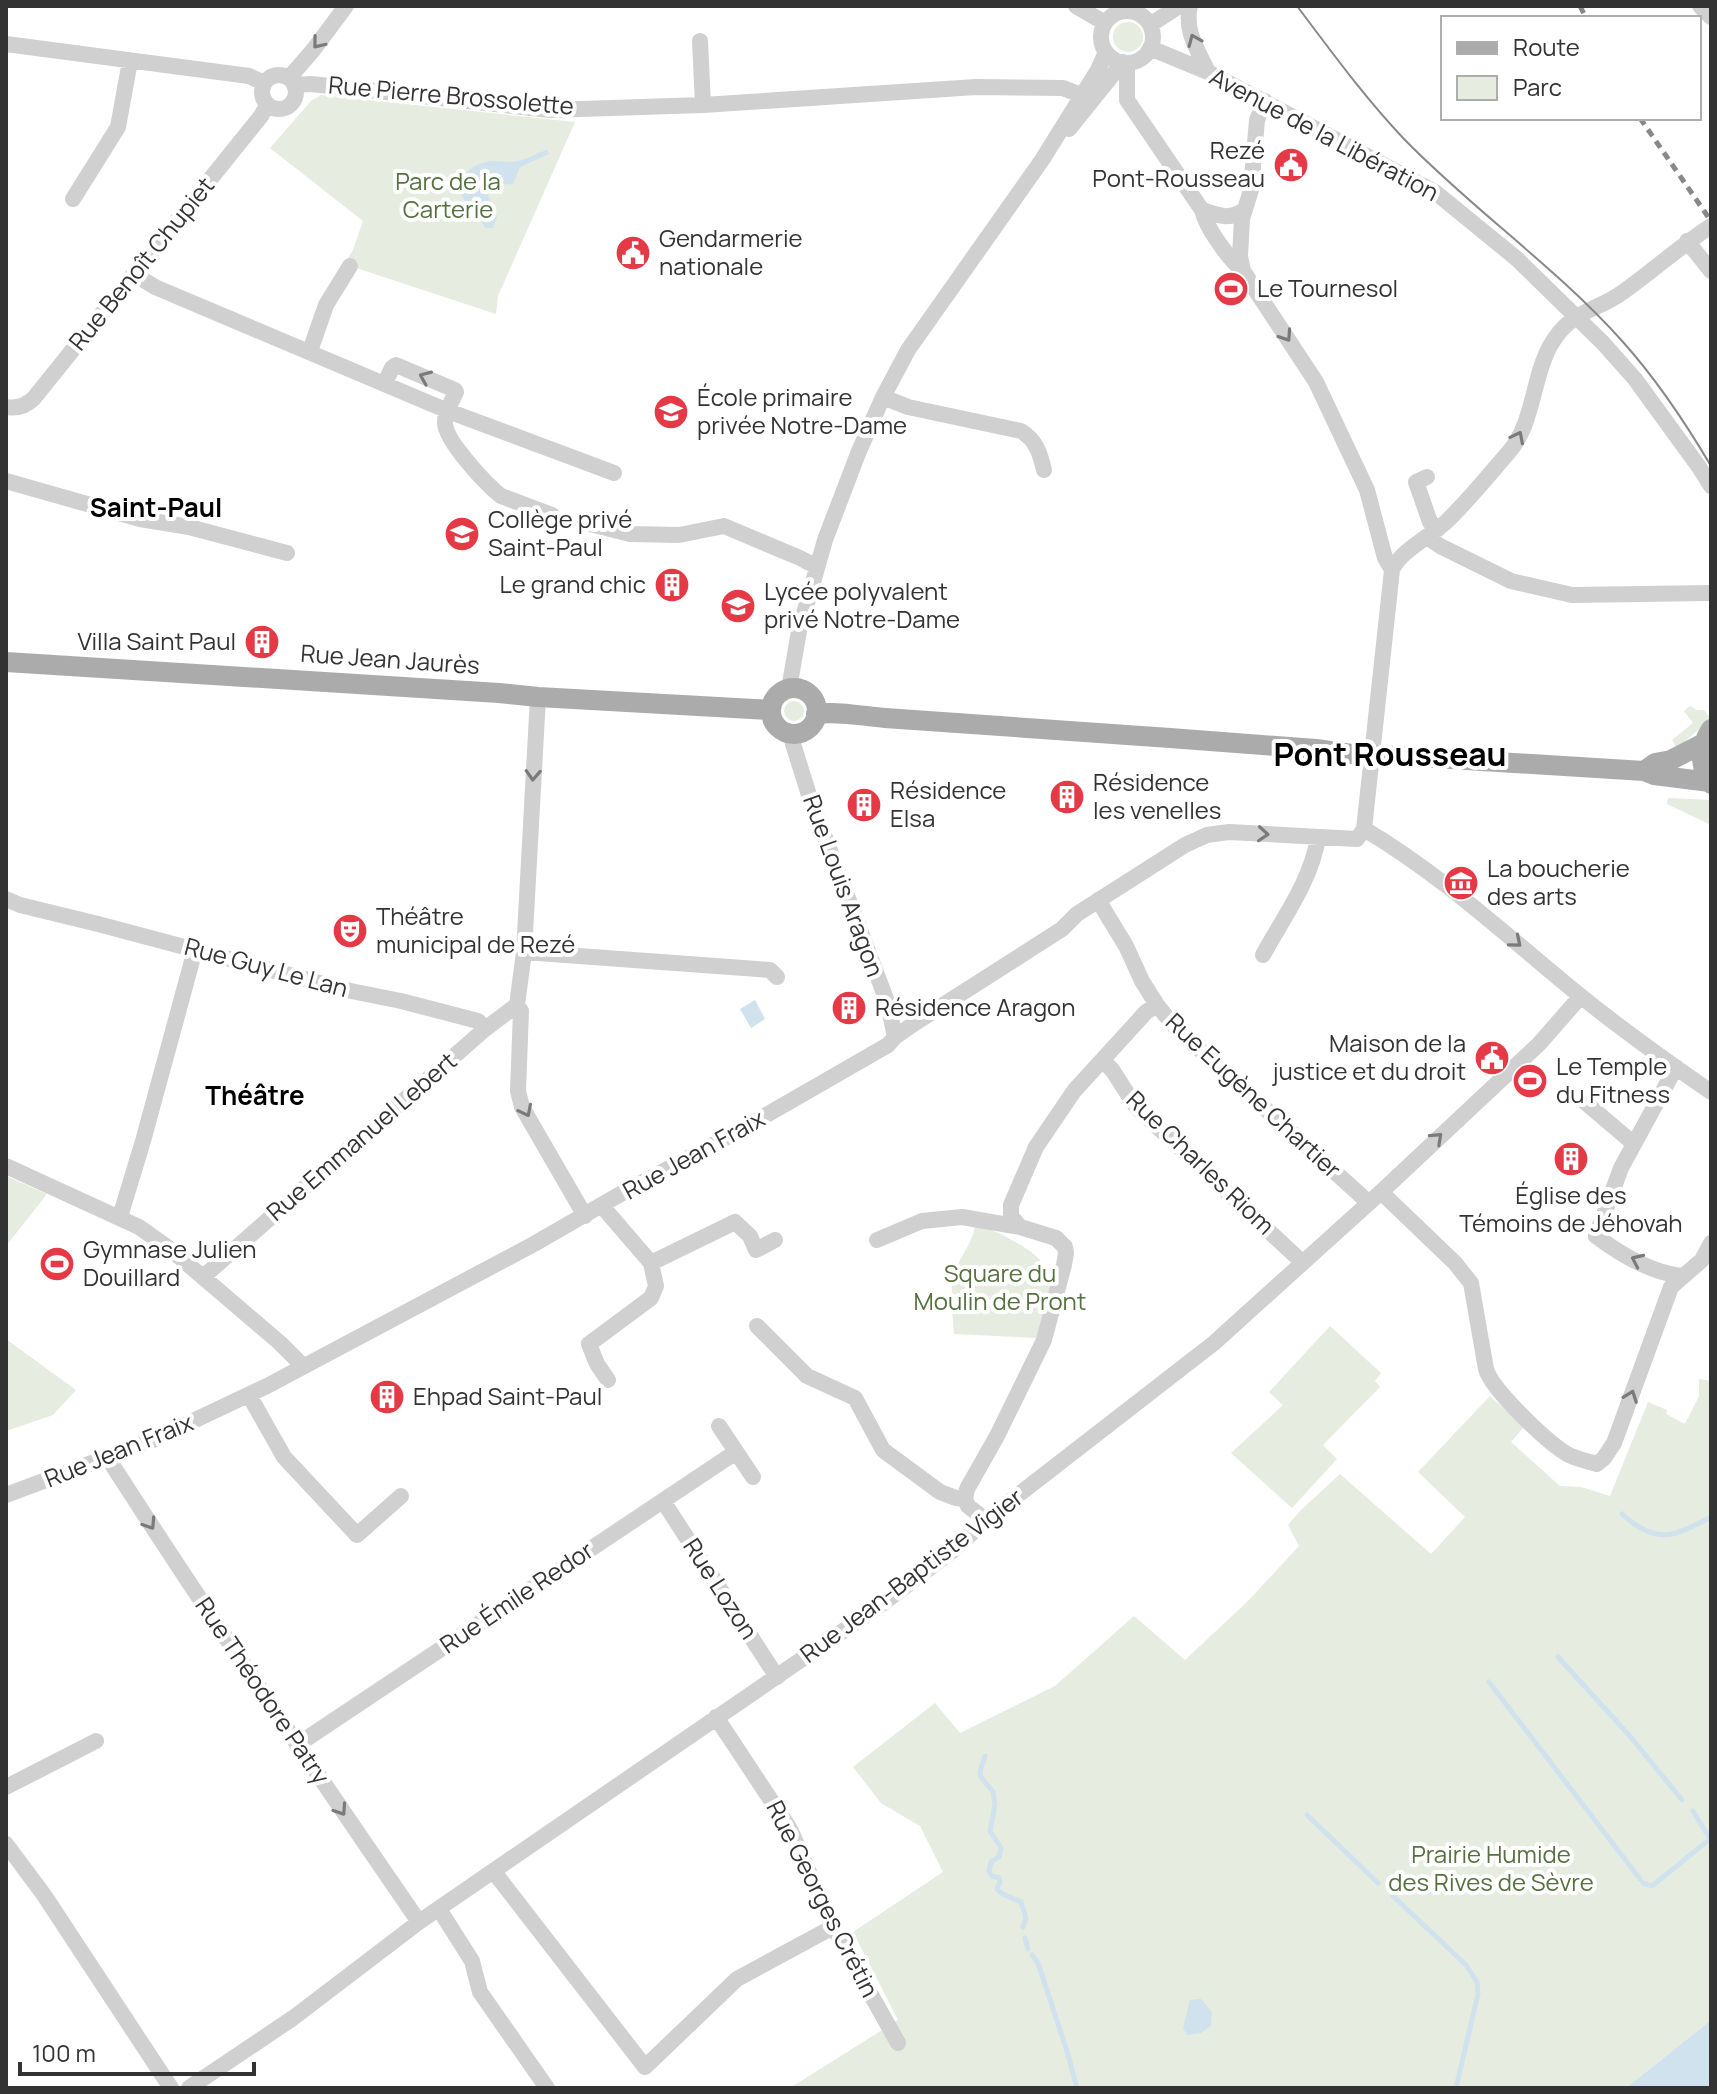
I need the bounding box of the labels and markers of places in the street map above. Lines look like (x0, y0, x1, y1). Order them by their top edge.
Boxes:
place label: Rezé Pont-Rousseau (1092, 133, 1265, 194)
public building icon: Rezé Pont-Rousseau (1272, 146, 1310, 184)
place label: Gendarmerie nationale (659, 221, 803, 282)
public building icon: Gendarmerie nationale (614, 234, 652, 272)
sports icon: Le Tournesol (1212, 270, 1250, 308)
place label: Le Tournesol (1257, 271, 1398, 304)
place label: École primaire privée Notre-Dame (697, 380, 907, 441)
school or university icon: École primaire privée Notre-Dame (652, 393, 690, 431)
place label: Collège privé Saint-Paul (488, 502, 632, 563)
school or university icon: Collège privé Saint-Paul (443, 515, 481, 553)
building icon: Le grand chic (653, 566, 691, 604)
place label: Le grand chic (500, 567, 646, 600)
place label: Lycée polyvalent privé Notre-Dame (764, 574, 960, 635)
school or university icon: Lycée polyvalent privé Notre-Dame (719, 587, 757, 625)
building icon: Villa Saint Paul (243, 623, 281, 661)
place label: Villa Saint Paul (78, 624, 236, 657)
place label: Résidence les venelles (1093, 765, 1221, 826)
place label: Résidence Elsa (890, 773, 1006, 834)
building icon: Résidence les venelles (1048, 778, 1086, 816)
building icon: Résidence Elsa (845, 786, 883, 824)
place label: La boucherie des arts (1487, 851, 1630, 912)
museum icon: La boucherie des arts (1442, 864, 1480, 902)
place label: Théâtre municipal de Rezé (376, 899, 575, 960)
theatre icon: Théâtre municipal de Rezé (331, 912, 369, 950)
building icon: Résidence Aragon (830, 989, 868, 1027)
place label: Résidence Aragon (875, 990, 1076, 1023)
place label: Maison de la justice et du droit (1271, 1026, 1466, 1087)
public building icon: Maison de la justice et du droit (1473, 1039, 1511, 1077)
place label: Le Temple du Fitness (1556, 1049, 1670, 1110)
sports icon: Le Temple du Fitness (1511, 1062, 1549, 1100)
building icon: Église des Témoins de Jéhovah (1552, 1140, 1590, 1178)
place label: Église des Témoins de Jéhovah (1459, 1178, 1683, 1239)
place label: Gymnase Julien Douillard (83, 1232, 256, 1293)
sports icon: Gymnase Julien Douillard (38, 1245, 76, 1283)
building icon: Ehpad Saint-Paul (368, 1378, 406, 1416)
place label: Ehpad Saint-Paul (413, 1379, 602, 1412)

